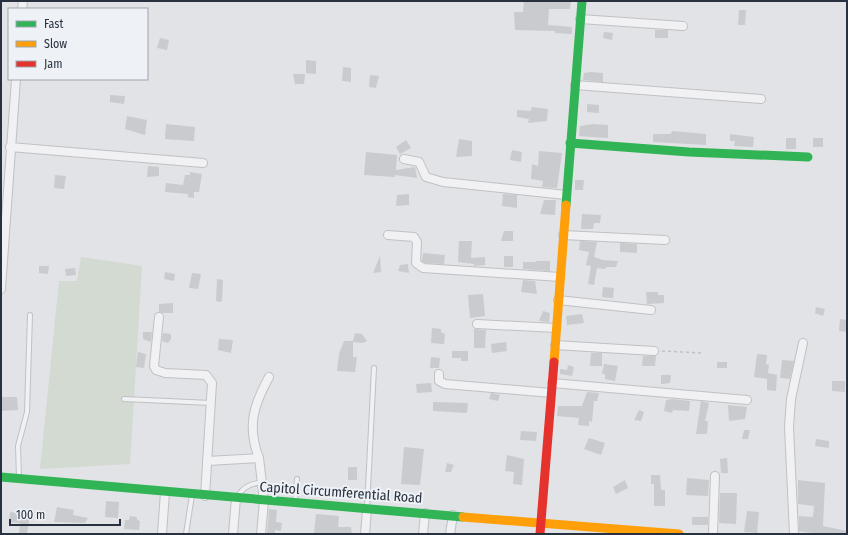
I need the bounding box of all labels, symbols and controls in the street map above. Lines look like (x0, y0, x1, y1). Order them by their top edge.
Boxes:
legend (8, 8, 148, 80)
text: Fast (44, 17, 63, 31)
text: Slow (44, 37, 67, 51)
text: Jam (44, 57, 62, 71)
street label: Capitol Circumferential Road (259, 478, 423, 507)
scale bar (10, 501, 120, 527)
text: 100 m (16, 508, 45, 522)

